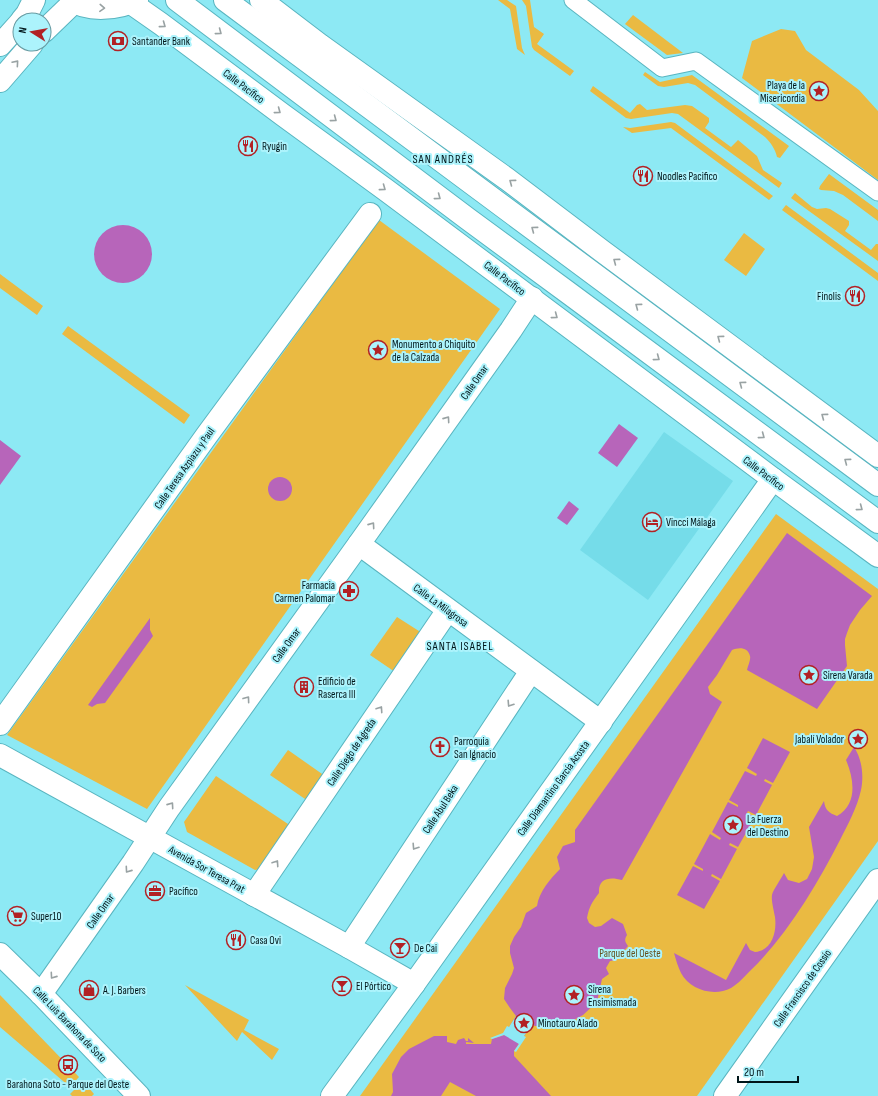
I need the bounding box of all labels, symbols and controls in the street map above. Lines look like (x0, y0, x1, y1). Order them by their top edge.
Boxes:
one-way arrow (99, 3, 105, 12)
north arrow (12, 12, 52, 52)
one-way arrow (158, 21, 165, 28)
text: N (16, 26, 30, 34)
one-way arrow (215, 27, 222, 35)
bank icon: Santander Bank (107, 30, 129, 52)
place label: Santander Bank (132, 35, 191, 48)
one-way arrow (12, 60, 19, 67)
street label: Calle Pacífico (220, 67, 267, 106)
place label: Playa de la Misericordia (760, 79, 805, 105)
place icon: Playa de la Misericordia (808, 80, 830, 102)
one-way arrow (274, 107, 281, 114)
one-way arrow (330, 114, 337, 121)
restaurant icon: Ryugin (237, 135, 259, 157)
place label: Ryugin (262, 140, 287, 153)
district label: SAN ANDRÉS (412, 152, 474, 167)
restaurant icon: Noodles Pacifico (632, 165, 654, 187)
place label: Noodles Pacifico (657, 170, 718, 183)
one-way arrow (509, 180, 516, 187)
one-way arrow (379, 183, 386, 190)
one-way arrow (433, 192, 440, 199)
one-way arrow (531, 227, 538, 234)
street label: Calle Pacífico (481, 259, 528, 298)
one-way arrow (613, 259, 620, 266)
restaurant icon: Finolis (844, 285, 866, 307)
place label: Finolis (817, 290, 841, 303)
one-way arrow (635, 304, 642, 311)
one-way arrow (550, 311, 557, 318)
one-way arrow (717, 335, 724, 343)
place label: Monumento a Chiquito de la Calzada (392, 338, 476, 364)
place icon: Monumento a Chiquito de la Calzada (367, 339, 389, 361)
one-way arrow (653, 353, 660, 360)
street label: Calle Omar (458, 362, 491, 402)
one-way arrow (740, 382, 747, 389)
one-way arrow (822, 414, 829, 421)
one-way arrow (442, 417, 449, 424)
street label: Calle Teresa Azpiazu y Paul (151, 425, 217, 511)
one-way arrow (757, 431, 764, 438)
street label: Calle Pacífico (740, 454, 787, 493)
one-way arrow (844, 459, 851, 466)
one-way arrow (855, 503, 862, 510)
hotel icon: Vincci Málaga (641, 511, 663, 533)
place label: Vincci Málaga (666, 516, 716, 529)
one-way arrow (367, 523, 374, 530)
place label: Farmacia Carmen Palomar (275, 579, 335, 605)
pharmacy icon: Farmacia Carmen Palomar (338, 580, 360, 602)
street label: Calle La Milagrosa (411, 581, 471, 630)
street label: Calle Omar (270, 625, 303, 665)
district label: SANTA ISABEL (426, 639, 494, 654)
place icon: Sirena Varada (798, 664, 820, 686)
place label: Sirena Varada (823, 669, 873, 682)
place label: Edificio de Raserca III (318, 675, 356, 701)
building icon: Edificio de Raserca III (293, 676, 315, 698)
one-way arrow (242, 696, 250, 703)
one-way arrow (507, 699, 514, 706)
one-way arrow (375, 706, 383, 713)
street label: Calle Diego de Agreda (324, 716, 379, 788)
place icon: Jabalí Volador (847, 728, 869, 750)
place label: Jabalí Volador (794, 733, 844, 746)
place label: Parroquia San Ignacio (454, 735, 496, 761)
church icon: Parroquia San Ignacio (429, 736, 451, 758)
street label: Calle Diamantino García Acosta (515, 738, 592, 838)
street label: Calle Abul Beka (420, 783, 461, 836)
one-way arrow (166, 802, 173, 809)
place label: La Fuerza del Destino (747, 813, 789, 839)
place icon: La Fuerza del Destino (722, 814, 744, 836)
street label: Avenida Sor Teresa Prat (165, 843, 248, 896)
one-way arrow (412, 843, 420, 850)
one-way arrow (271, 860, 279, 867)
one-way arrow (125, 866, 133, 873)
office icon: Pacífico (144, 880, 166, 902)
place label: Pacífico (169, 885, 198, 898)
street label: Calle Omar (84, 891, 117, 931)
supermarket icon: Super10 (6, 905, 28, 927)
place label: Super10 (31, 910, 61, 923)
restaurant icon: Casa Ovi (225, 929, 247, 951)
place label: Casa Ovi (250, 934, 281, 947)
bar icon: De Cai (389, 937, 411, 959)
place label: De Cai (414, 942, 437, 955)
park label: Parque del Oeste (599, 947, 661, 960)
street label: Calle Francisco de Cossío (771, 947, 834, 1030)
one-way arrow (50, 972, 58, 979)
bar icon: El Pórtico (331, 975, 353, 997)
shop icon: A. J. Barbers (78, 979, 100, 1001)
place label: El Pórtico (356, 980, 392, 993)
place label: Sirena Ensimismada (588, 983, 636, 1009)
street label: Calle Luis Barahona de Soto (30, 984, 109, 1065)
place label: A. J. Barbers (102, 984, 146, 997)
place icon: Sirena Ensimismada (563, 984, 585, 1006)
place icon: Minotauro Alado (513, 1012, 535, 1034)
place label: Minotauro Alado (538, 1017, 598, 1030)
bus stop icon: Barahona Soto - Parque del Oeste (57, 1054, 79, 1076)
scale bar (738, 1058, 798, 1084)
text: 20 m (744, 1065, 764, 1080)
place label: Barahona Soto - Parque del Oeste (7, 1078, 129, 1091)

